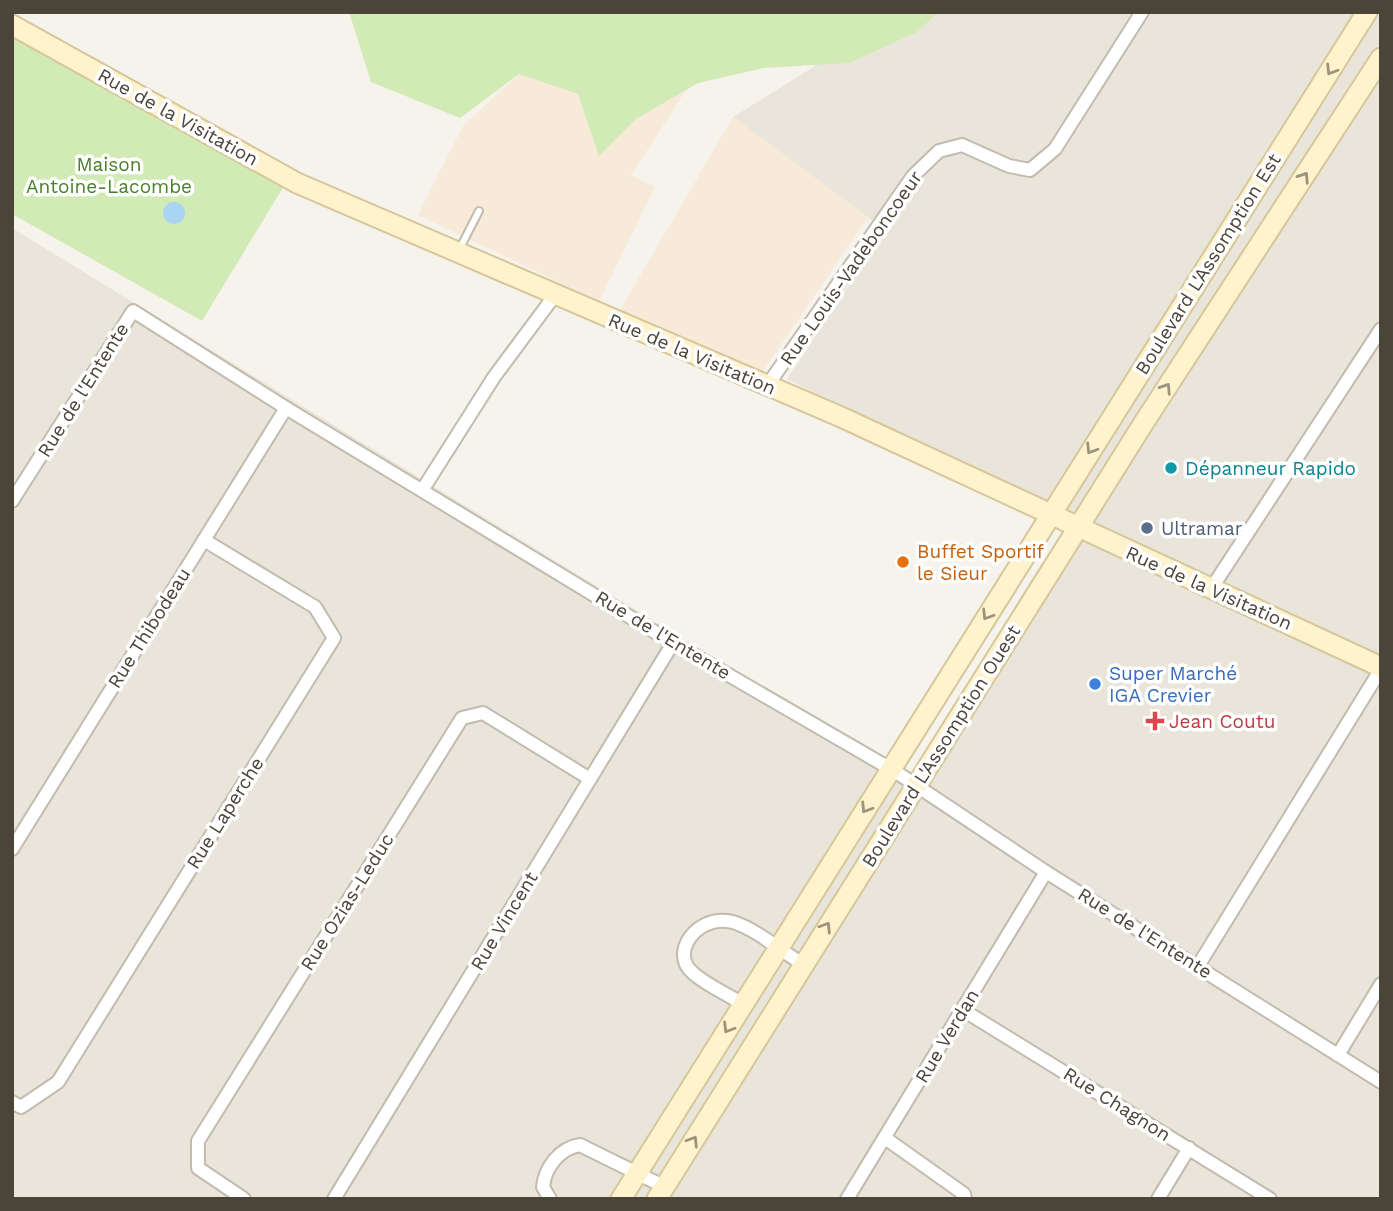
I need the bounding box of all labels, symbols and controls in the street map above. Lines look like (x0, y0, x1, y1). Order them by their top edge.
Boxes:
one-way arrow (1326, 62, 1339, 75)
street label: Rue de la Visitation (94, 63, 262, 171)
street label: Boulevard L'Assomption Est (1130, 149, 1286, 379)
park label: Maison Antoine-Lacombe (26, 153, 192, 198)
street label: Rue Louis-Vadeboncoeur (775, 166, 927, 370)
one-way arrow (1295, 172, 1308, 185)
street label: Rue de la Visitation (605, 308, 779, 400)
street label: Rue de l'Entente (32, 319, 134, 461)
one-way arrow (1158, 383, 1171, 396)
one-way arrow (1087, 441, 1100, 454)
place label: Dépanneur Rapido (1185, 457, 1356, 480)
marker: Dépanneur Rapido (1163, 460, 1179, 476)
place label: Ultramar (1161, 517, 1243, 540)
marker: Ultramar (1139, 520, 1155, 536)
place label: Buffet Sportif le Sieur (917, 540, 1045, 585)
street label: Rue de la Visitation (1122, 541, 1296, 635)
marker: Buffet Sportif le Sieur (895, 554, 911, 570)
street label: Rue Thibodeau (103, 564, 195, 692)
street label: Rue de l'Entente (591, 585, 735, 685)
one-way arrow (982, 607, 995, 620)
street label: Boulevard L'Assomption Ouest (857, 621, 1025, 871)
place label: Super Marché IGA Crevier (1109, 662, 1237, 707)
marker: Super Marché IGA Crevier (1087, 676, 1103, 692)
place label: Jean Coutu (1169, 710, 1275, 733)
marker: Jean Coutu (1147, 713, 1163, 729)
street label: Rue Laperche (181, 753, 269, 873)
one-way arrow (862, 800, 875, 813)
street label: Rue Ozias-Leduc (295, 829, 399, 975)
street label: Rue Vincent (465, 867, 543, 975)
street label: Rue de l'Entente (1074, 882, 1216, 984)
one-way arrow (818, 921, 831, 934)
street label: Rue Verdan (910, 985, 984, 1087)
one-way arrow (724, 1021, 737, 1034)
street label: Rue Chagnon (1059, 1062, 1175, 1146)
one-way arrow (685, 1135, 698, 1148)

